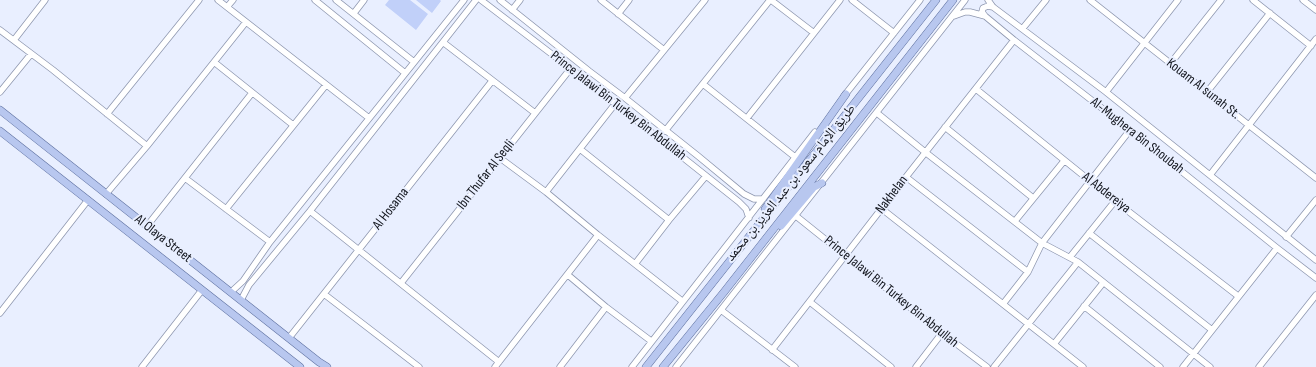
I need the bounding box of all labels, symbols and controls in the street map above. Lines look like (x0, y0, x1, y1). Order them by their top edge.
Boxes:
street label: Prince Jalawi Bin Turkey Bin Abdullah (547, 48, 689, 164)
street label: Kouam Al sunah St. (1163, 55, 1243, 123)
street label: Al-Mughera Bin Shoubah (1087, 94, 1187, 178)
street label: طريق الإمام سعود بن عبد العزيز بن محمد (722, 101, 860, 265)
street label: Ibn Thufar Al Seqli (454, 137, 518, 213)
street label: Al Abdereiya (1078, 169, 1134, 217)
street label: Nakhelan (872, 173, 912, 217)
street label: Al Hosama (369, 185, 413, 233)
street label: Al Olaya Street (131, 211, 195, 267)
street label: Prince Jalawi Bin Turkey Bin Abdullah (820, 233, 962, 351)

